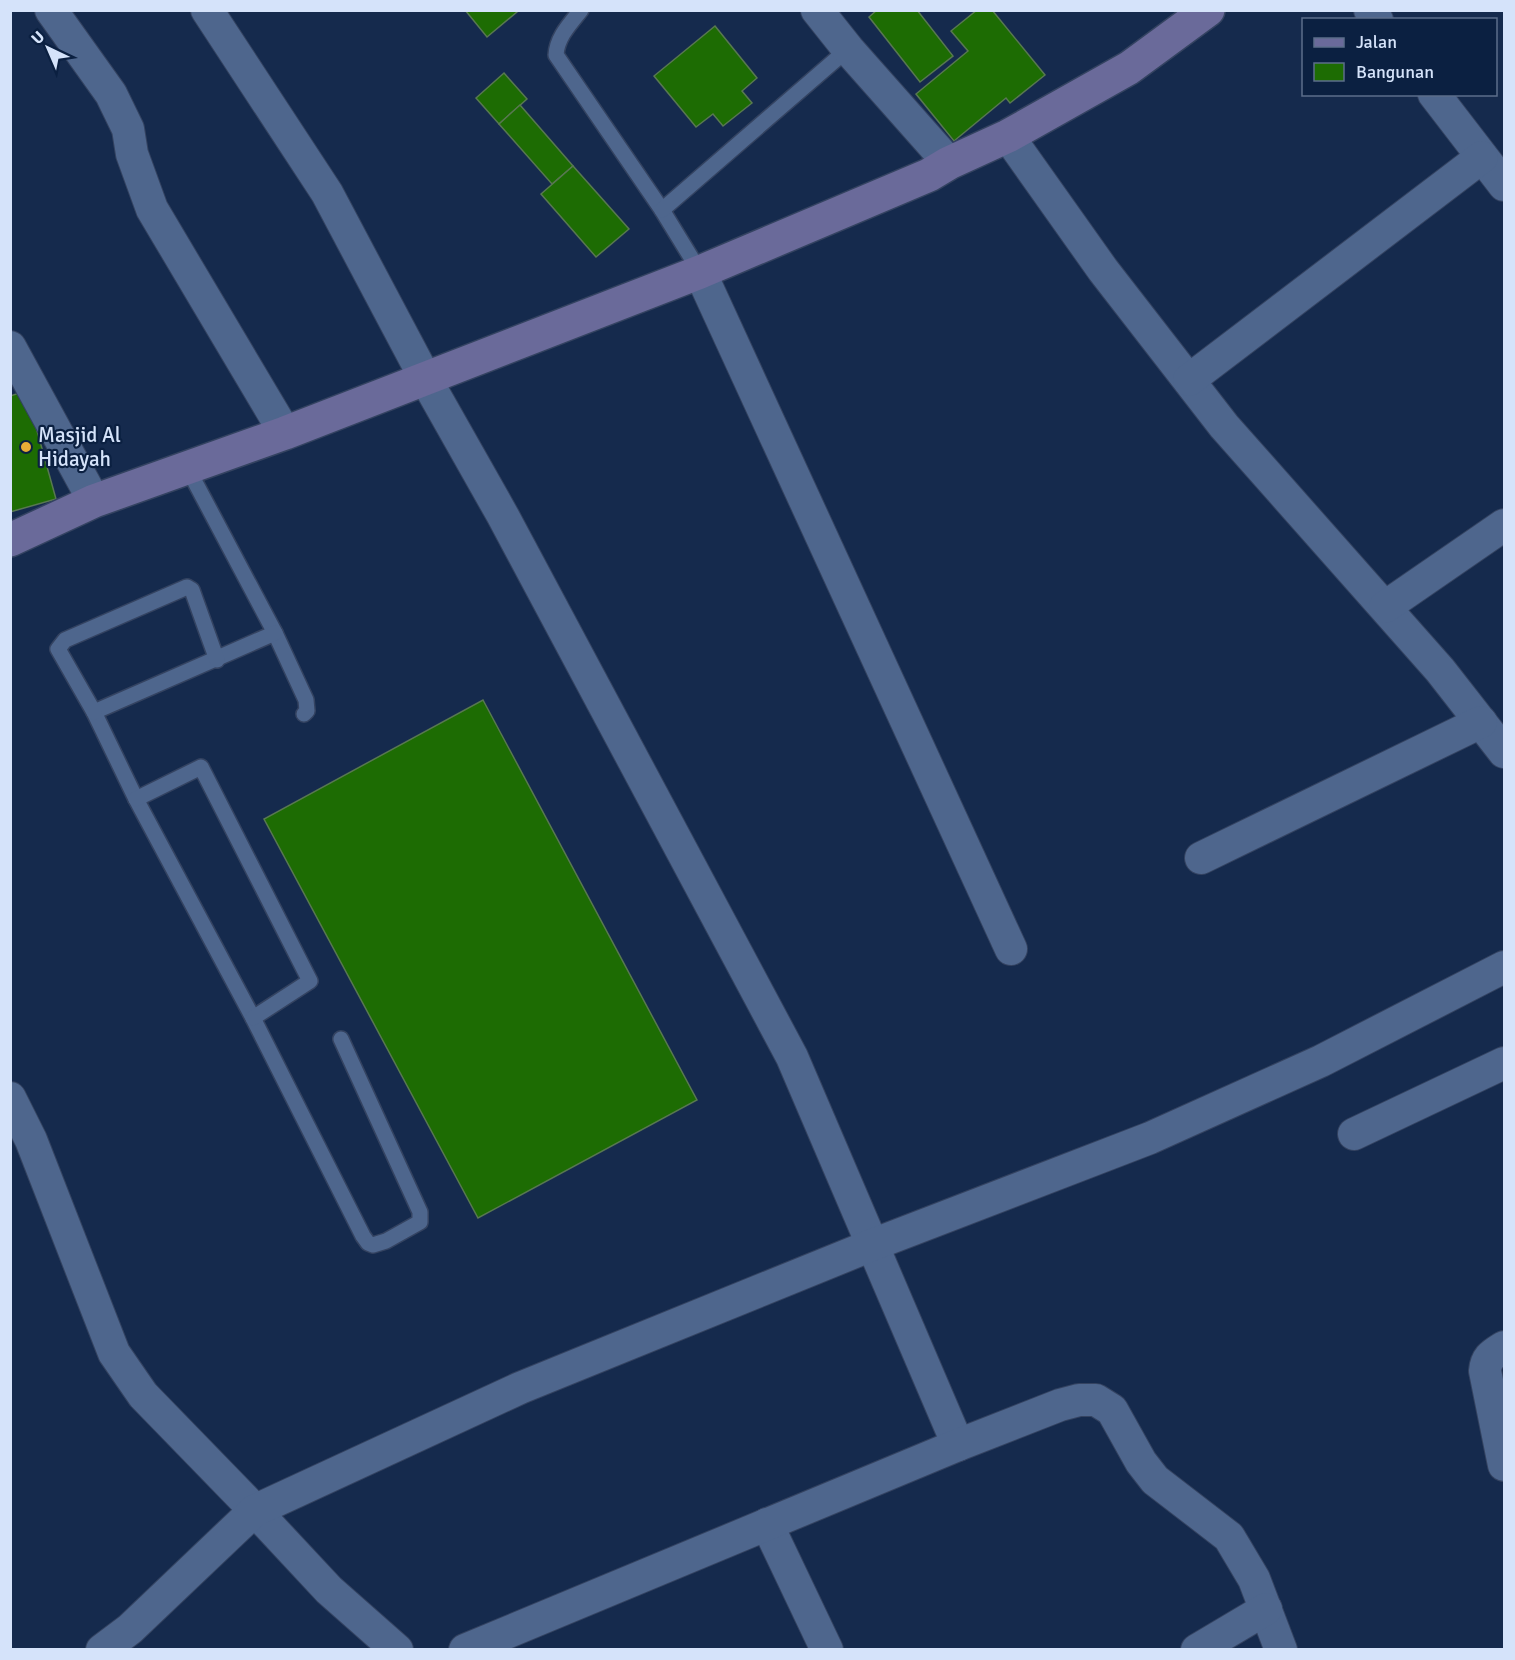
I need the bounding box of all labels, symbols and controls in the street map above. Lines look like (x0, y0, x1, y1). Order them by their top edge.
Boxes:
north arrow (18, 18, 78, 78)
legend (1302, 18, 1497, 96)
text: U (27, 27, 49, 49)
text: Jalan (1356, 31, 1397, 53)
text: Bangunan (1356, 61, 1434, 83)
place label: Masjid Al Hidayah (38, 422, 121, 472)
marker: Masjid Al Hidayah (19, 440, 33, 454)

